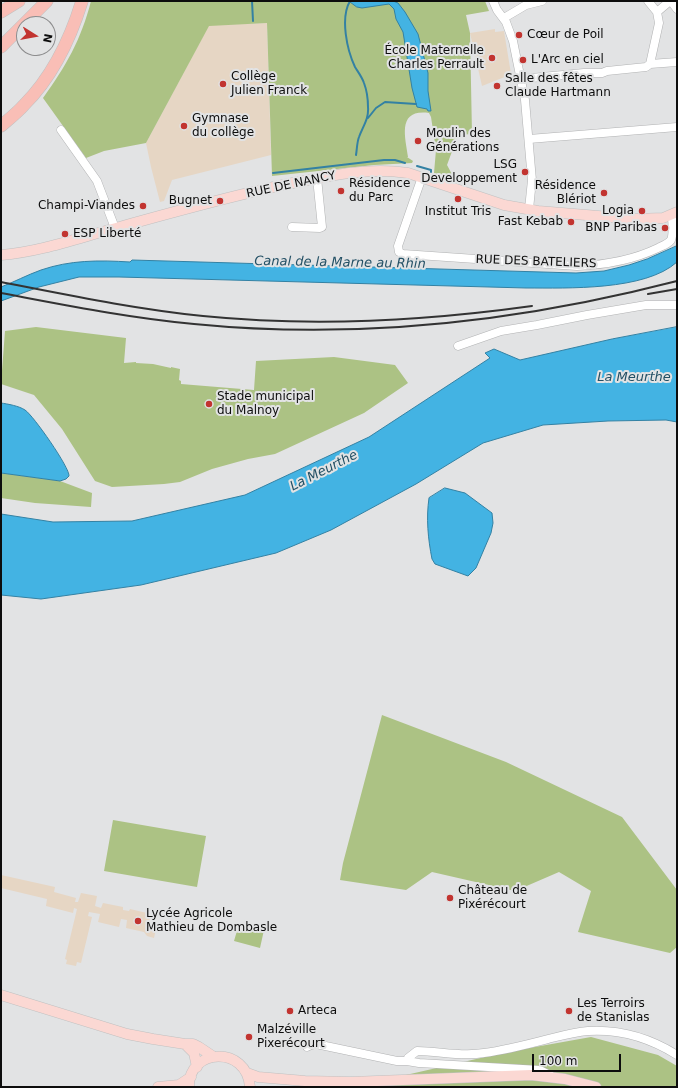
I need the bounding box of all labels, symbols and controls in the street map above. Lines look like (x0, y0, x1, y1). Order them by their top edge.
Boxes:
north arrow (16, 16, 56, 56)
place label: Cœur de Poil (527, 28, 604, 42)
marker: Cœur de Poil (514, 30, 524, 40)
text: N (40, 32, 55, 44)
place label: École Maternelle Charles Perrault (384, 44, 484, 72)
marker: École Maternelle Charles Perrault (487, 53, 497, 63)
place label: L'Arc en ciel (531, 53, 604, 67)
marker: L'Arc en ciel (518, 55, 528, 65)
place label: Collège Julien Franck (231, 70, 307, 98)
place label: Salle des fêtes Claude Hartmann (505, 72, 611, 100)
marker: Collège Julien Franck (218, 79, 228, 89)
marker: Salle des fêtes Claude Hartmann (492, 81, 502, 91)
place label: Gymnase du collège (192, 112, 254, 140)
marker: Gymnase du collège (179, 121, 189, 131)
place label: Moulin des Générations (426, 127, 499, 155)
marker: Moulin des Générations (413, 136, 423, 146)
place label: LSG Developpement (421, 158, 517, 186)
marker: LSG Developpement (520, 167, 530, 177)
street label: RUE DE NANCY (245, 169, 337, 201)
place label: Résidence du Parc (349, 177, 410, 205)
place label: Résidence Blériot (535, 179, 596, 207)
marker: Résidence du Parc (336, 186, 346, 196)
marker: Résidence Blériot (599, 188, 609, 198)
place label: Bugnet (169, 194, 212, 208)
marker: Institut Tris (453, 194, 463, 204)
marker: Bugnet (215, 196, 225, 206)
place label: Champi-Viandes (38, 199, 135, 213)
marker: Champi-Viandes (138, 201, 148, 211)
place label: Logia (602, 204, 634, 218)
place label: Institut Tris (425, 205, 491, 219)
marker: Logia (637, 206, 647, 216)
place label: Fast Kebab (498, 215, 563, 229)
marker: Fast Kebab (566, 217, 576, 227)
place label: BNP Paribas (585, 221, 657, 235)
marker: BNP Paribas (660, 223, 670, 233)
place label: ESP Liberté (73, 227, 141, 241)
marker: ESP Liberté (60, 229, 70, 239)
street label: RUE DES BATELIERS (475, 253, 597, 271)
water label: Canal de la Marne au Rhin (254, 254, 426, 272)
water label: La Meurthe (597, 370, 671, 386)
place label: Stade municipal du Malnoy (217, 390, 314, 418)
marker: Stade municipal du Malnoy (204, 399, 214, 409)
water label: La Meurthe (288, 447, 360, 495)
place label: Château de Pixérécourt (458, 884, 527, 912)
marker: Château de Pixérécourt (445, 893, 455, 903)
place label: Lycée Agricole Mathieu de Dombasle (146, 907, 277, 935)
marker: Lycée Agricole Mathieu de Dombasle (133, 916, 143, 926)
place label: Les Terroirs de Stanislas (577, 997, 650, 1025)
place label: Arteca (298, 1004, 337, 1018)
marker: Arteca (285, 1006, 295, 1016)
marker: Les Terroirs de Stanislas (564, 1006, 574, 1016)
place label: Malzéville Pixerécourt (257, 1023, 325, 1051)
marker: Malzéville Pixerécourt (244, 1032, 254, 1042)
scale bar (534, 1046, 623, 1072)
text: 100 m (539, 1054, 577, 1068)

